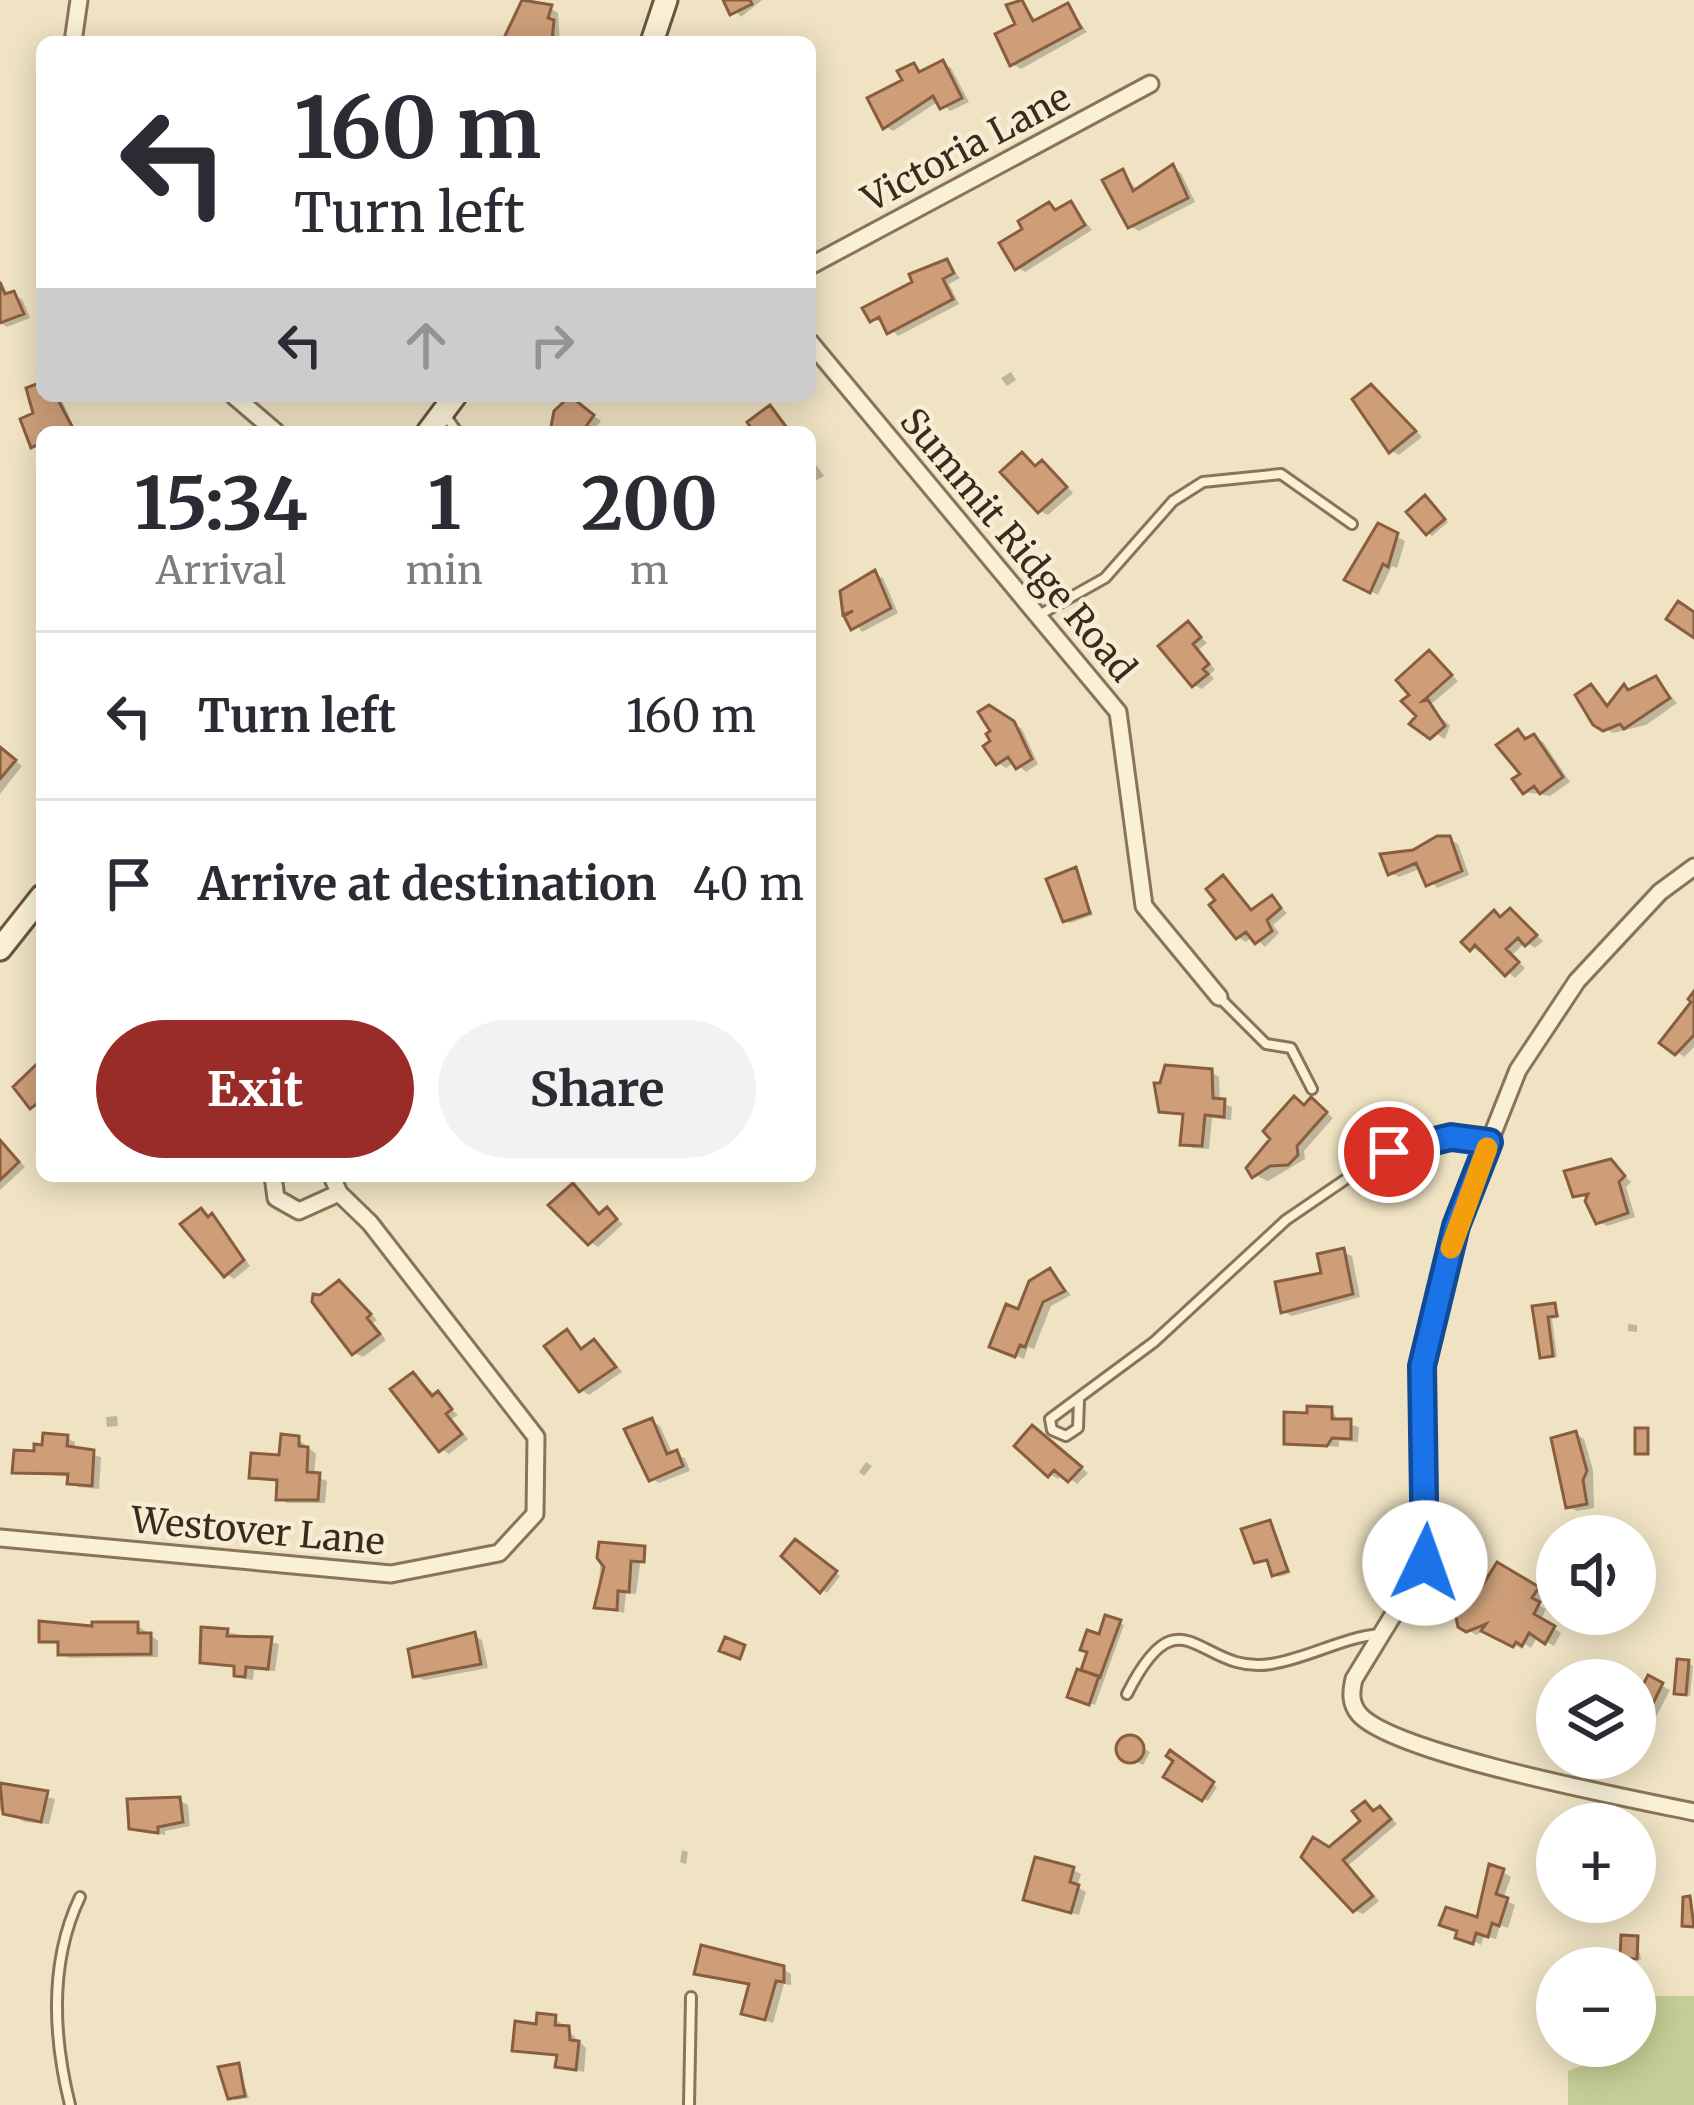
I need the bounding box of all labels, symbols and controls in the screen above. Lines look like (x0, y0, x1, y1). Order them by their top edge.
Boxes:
street label: Victoria Lane (854, 74, 1078, 222)
text: 160 m (294, 75, 541, 181)
icon: left (96, 84, 252, 240)
text: Turn left (294, 179, 525, 247)
icon: left (267, 312, 333, 378)
icon: ahead (393, 312, 459, 378)
icon: right (519, 312, 585, 378)
street label: Summit Ridge Road (891, 399, 1145, 691)
text: 15:34 (134, 458, 308, 549)
text: 1 (428, 458, 461, 549)
text: 200 (581, 458, 718, 549)
text: Arrival (156, 546, 286, 595)
text: min (406, 546, 483, 595)
text: m (630, 546, 669, 595)
icon: left (96, 683, 162, 749)
text: Turn left (198, 688, 396, 744)
text: 160 m (626, 688, 756, 744)
icon: arrive (96, 851, 162, 917)
text: Arrive at destination (198, 856, 656, 912)
text: 40 m (692, 856, 804, 912)
button: Exit (96, 1020, 414, 1158)
button: Share (438, 1020, 756, 1158)
pin (1338, 1101, 1440, 1203)
icon: arrive (1356, 1119, 1422, 1185)
street label: Westover Lane (128, 1497, 387, 1564)
position arrow (1362, 1500, 1488, 1626)
map controls (1536, 1515, 1656, 2067)
button: sound (1536, 1515, 1656, 1635)
button: layers (1536, 1659, 1656, 1779)
button: + (1536, 1803, 1656, 1923)
button: − (1536, 1947, 1656, 2067)

